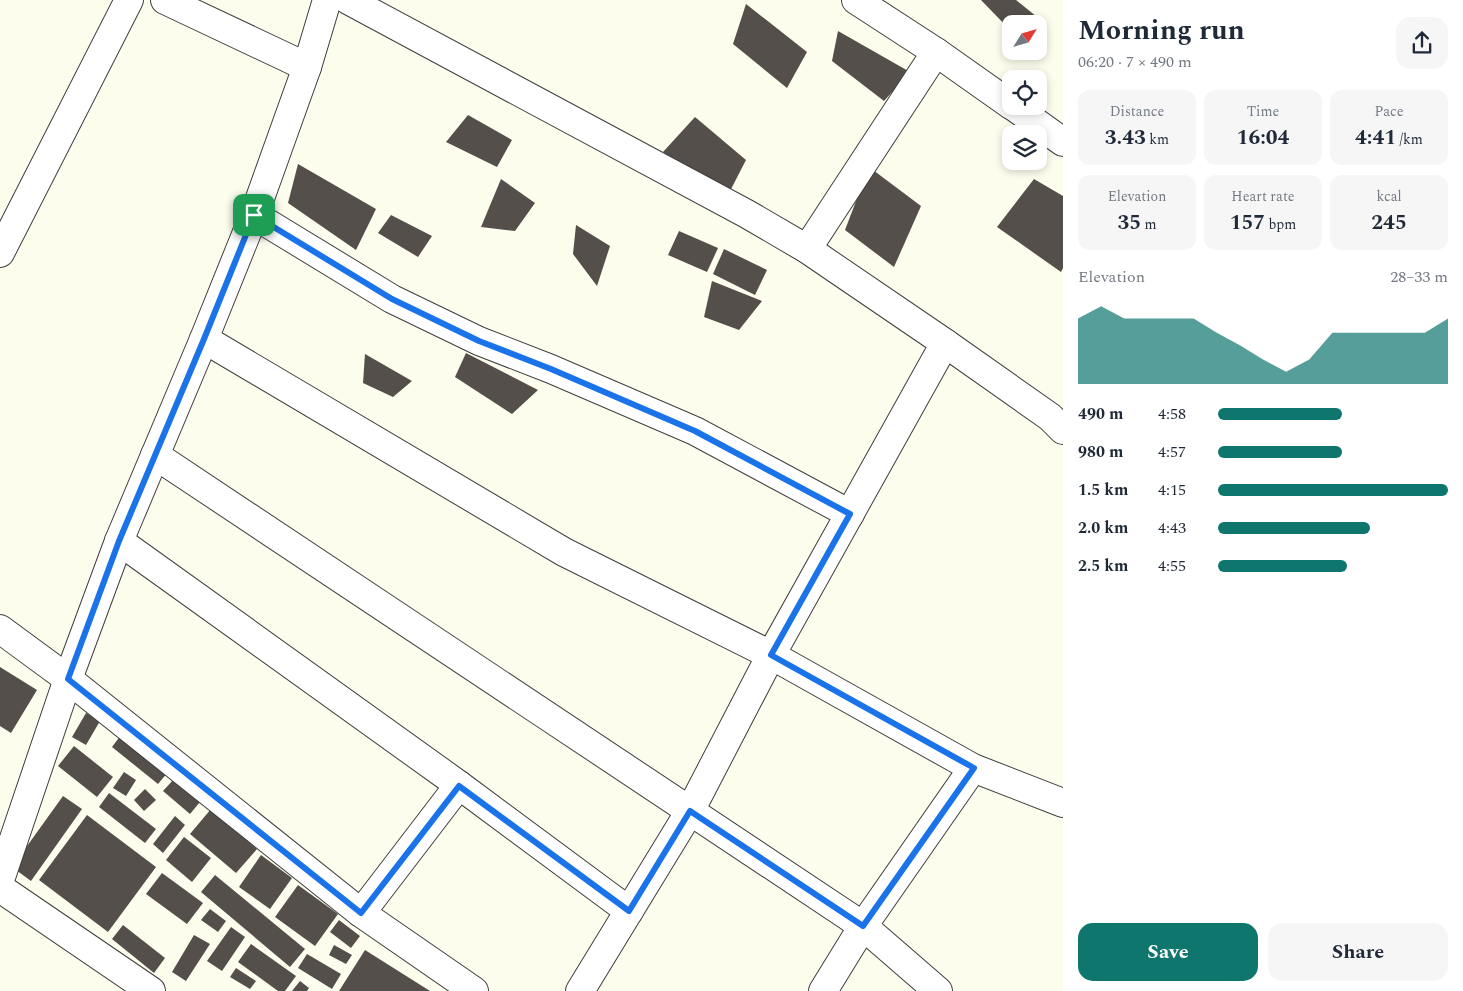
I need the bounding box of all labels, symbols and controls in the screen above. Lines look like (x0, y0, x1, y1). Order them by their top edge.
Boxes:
text: Morning run (1078, 9, 1245, 52)
north arrow (1002, 15, 1048, 60)
map controls (1002, 15, 1047, 170)
button: share (1396, 17, 1448, 69)
text: 06:20 · 7 × 490 m (1078, 50, 1192, 74)
button: locate (1002, 70, 1047, 115)
text: Distance (1110, 101, 1164, 122)
text: Time (1247, 101, 1279, 122)
text: Pace (1375, 101, 1403, 122)
text: 3.43 (1105, 122, 1146, 154)
text: 16:04 (1237, 122, 1289, 154)
text: 4:41 (1355, 122, 1396, 154)
button: layers (1002, 125, 1047, 170)
text: km (1146, 129, 1169, 150)
text: /km (1396, 129, 1423, 150)
text: Elevation (1108, 186, 1166, 207)
text: Heart rate (1231, 186, 1295, 207)
text: kcal (1376, 186, 1402, 207)
pin (233, 194, 275, 236)
icon: arrive (240, 201, 268, 229)
text: 35 (1117, 207, 1141, 239)
text: 157 (1230, 207, 1265, 239)
text: 245 (1371, 207, 1407, 239)
text: m (1141, 214, 1157, 235)
text: bpm (1265, 214, 1296, 235)
text: Elevation (1078, 265, 1145, 289)
text: 28–33 m (1390, 265, 1448, 289)
text: 490 m (1078, 402, 1123, 426)
text: 4:58 (1158, 402, 1186, 426)
text: 980 m (1078, 440, 1123, 464)
text: 4:57 (1158, 440, 1186, 464)
text: 1.5 km (1078, 478, 1128, 502)
text: 4:15 (1158, 478, 1186, 502)
text: 2.0 km (1078, 516, 1128, 540)
text: 4:43 (1158, 516, 1186, 540)
text: 2.5 km (1078, 554, 1128, 578)
text: 4:55 (1158, 554, 1186, 578)
button: Save (1078, 923, 1258, 981)
button: Share (1268, 923, 1448, 981)

